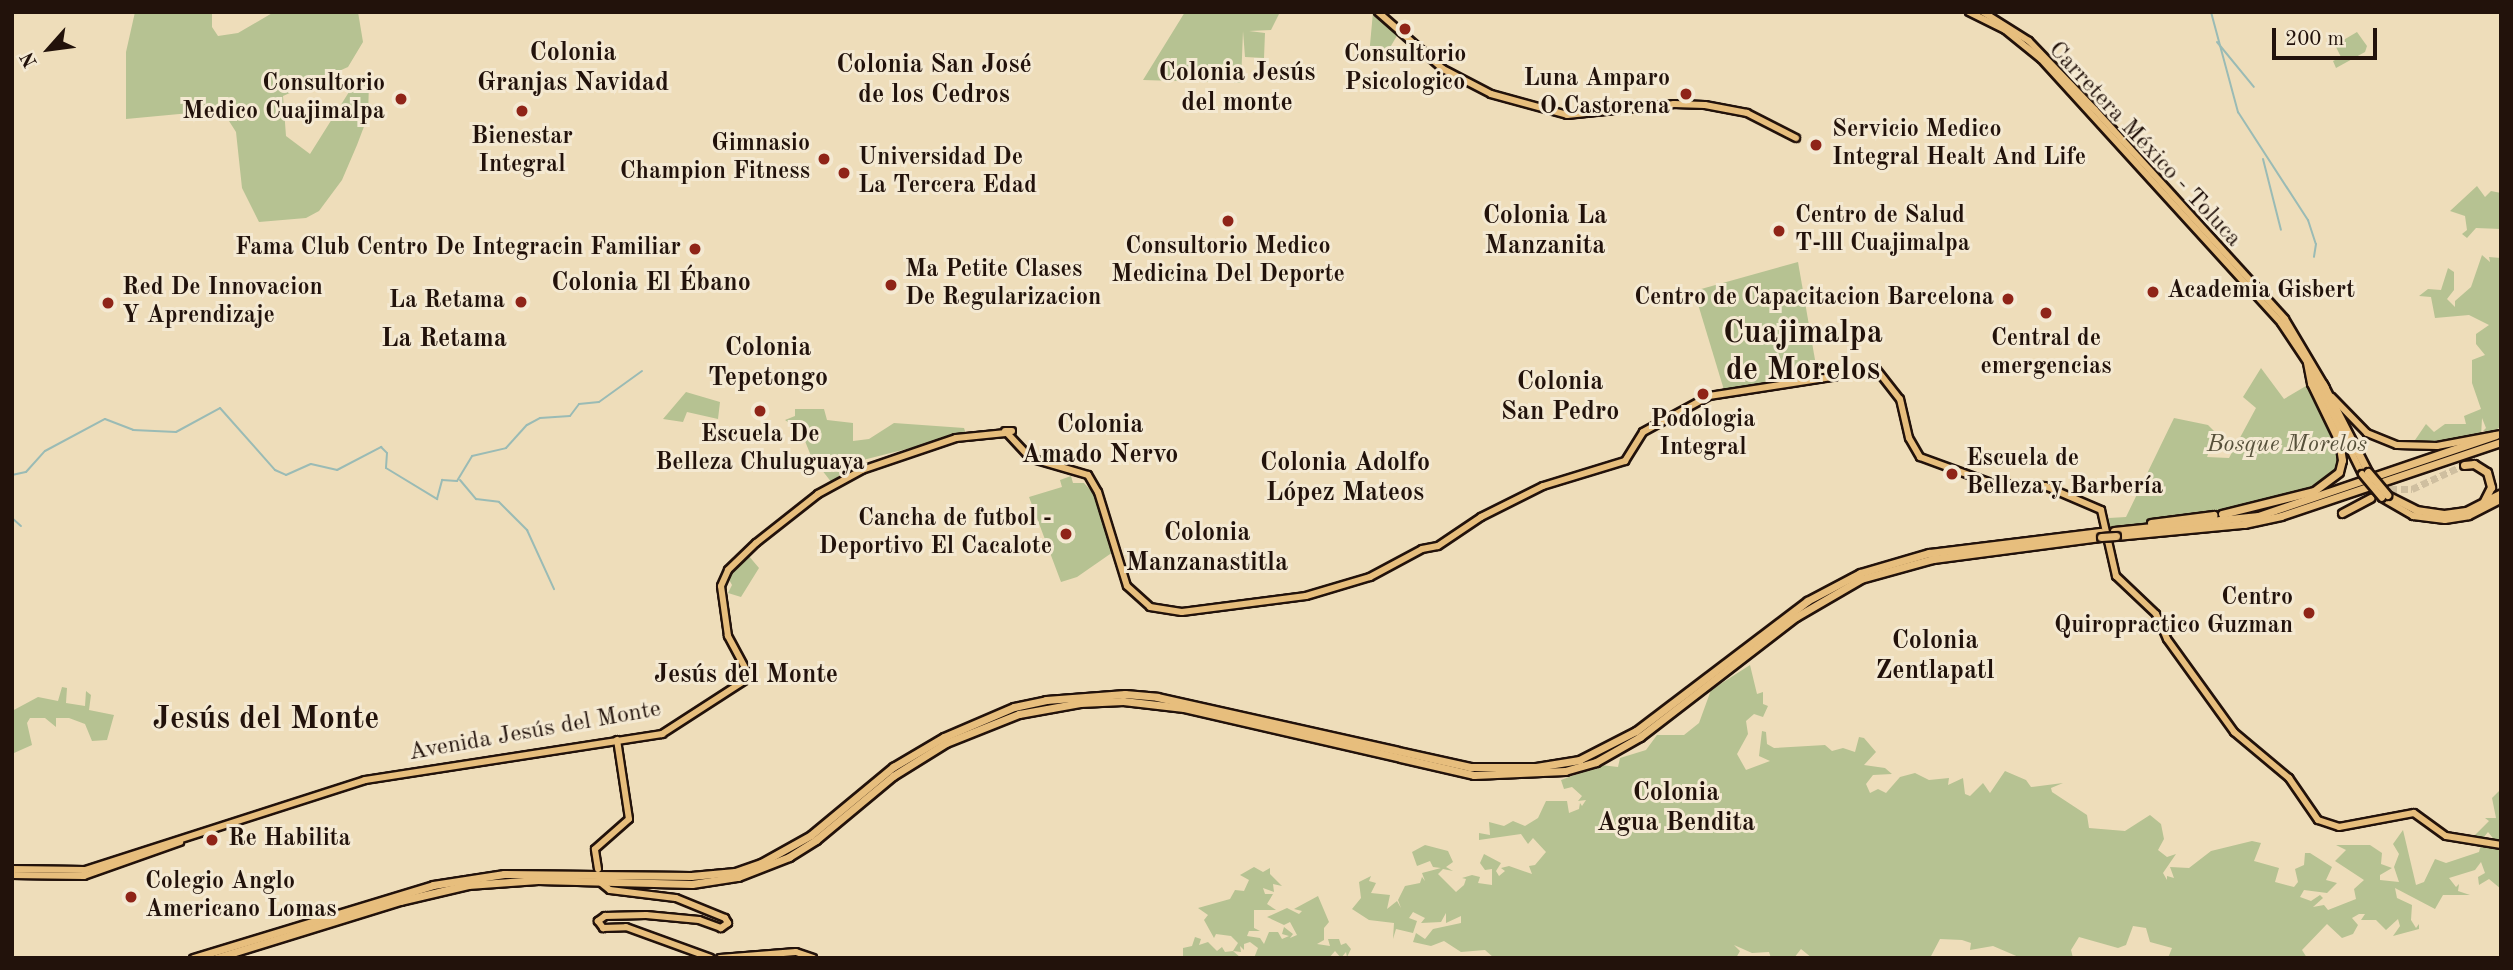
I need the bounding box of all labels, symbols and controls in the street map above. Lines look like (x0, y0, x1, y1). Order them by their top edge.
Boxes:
north arrow (14, 14, 84, 84)
scale bar (2275, 14, 2380, 58)
marker: Consultorio Psicologico (1395, 19, 1415, 39)
text: 200 m (2285, 29, 2344, 50)
street label: Carretera México - Toluca (2041, 36, 2247, 254)
district label: Colonia Granjas Navidad (477, 38, 669, 100)
place label: Consultorio Psicologico (1344, 42, 1466, 98)
text: N (18, 48, 42, 70)
district label: Colonia San José de los Cedros (836, 50, 1032, 112)
district label: Colonia Jesús del monte (1159, 58, 1315, 119)
place label: Luna Amparo O Castorena (1523, 66, 1670, 122)
place label: Consultorio Medico Cuajimalpa (182, 71, 385, 127)
marker: Luna Amparo O Castorena (1676, 84, 1696, 104)
marker: Consultorio Medico Cuajimalpa (391, 89, 411, 109)
marker: Bienestar Integral (512, 101, 532, 121)
place label: Servicio Medico Integral Healt And Life (1832, 117, 2086, 173)
place label: Bienestar Integral (471, 124, 573, 180)
place label: Gimnasio Champion Fitness (620, 131, 810, 187)
marker: Servicio Medico Integral Healt And Life (1806, 135, 1826, 155)
place label: Universidad De La Tercera Edad (858, 145, 1037, 201)
marker: Gimnasio Champion Fitness (816, 151, 832, 167)
marker: Universidad De La Tercera Edad (836, 165, 852, 181)
district label: Colonia La Manzanita (1483, 201, 1607, 262)
place label: Centro de Salud T-lll Cuajimalpa (1795, 203, 1970, 259)
marker: Consultorio Medico Medicina Del Deporte (1218, 211, 1238, 231)
marker: Centro de Salud T-lll Cuajimalpa (1769, 221, 1789, 241)
place label: Consultorio Medico Medicina Del Deporte (1111, 234, 1345, 290)
place label: Fama Club Centro De Integracin Familiar (235, 235, 681, 263)
marker: Fama Club Centro De Integracin Familiar (687, 241, 703, 257)
place label: Ma Petite Clases De Regularizacion (905, 257, 1101, 313)
district label: Colonia El Ébano (551, 268, 751, 300)
place label: Red De Innovacion Y Aprendizaje (122, 275, 323, 331)
marker: Ma Petite Clases De Regularizacion (883, 277, 899, 293)
place label: Academia Gisbert (2167, 278, 2355, 306)
marker: Academia Gisbert (2145, 284, 2161, 300)
place label: Centro de Capacitacion Barcelona (1634, 285, 1994, 313)
place label: La Retama (389, 288, 505, 316)
marker: Centro de Capacitacion Barcelona (2000, 291, 2016, 307)
marker: La Retama (511, 292, 531, 312)
marker: Red De Innovacion Y Aprendizaje (100, 295, 116, 311)
marker: Central de emergencias (2036, 303, 2056, 323)
district label: Cuajimalpa de Morelos (1723, 316, 1883, 391)
district label: La Retama (381, 324, 507, 356)
place label: Central de emergencias (1980, 326, 2112, 382)
district label: Colonia Tepetongo (708, 333, 828, 394)
district label: Colonia San Pedro (1501, 367, 1619, 428)
marker: Podologia Integral (1693, 384, 1713, 404)
marker: Escuela De Belleza Chuluguaya (752, 403, 768, 419)
place label: Podologia Integral (1651, 407, 1755, 463)
district label: Colonia Amado Nervo (1022, 410, 1178, 472)
place label: Escuela De Belleza Chuluguaya (655, 422, 865, 478)
park label: Bosque Morelos (2207, 432, 2367, 460)
place label: Escuela de Belleza y Barbería (1966, 446, 2163, 502)
district label: Colonia Adolfo López Mateos (1260, 448, 1430, 510)
marker: Escuela de Belleza y Barbería (1944, 466, 1960, 482)
place label: Cancha de futbol - Deportivo El Cacalote (819, 506, 1052, 562)
district label: Colonia Manzanastitla (1126, 518, 1288, 580)
marker: Cancha de futbol - Deportivo El Cacalote (1058, 526, 1074, 542)
place label: Centro Quiropractico Guzman (2054, 585, 2293, 641)
marker: Centro Quiropractico Guzman (2299, 603, 2319, 623)
district label: Colonia Zentlapatl (1875, 626, 1995, 688)
district label: Jesús del Monte (654, 660, 838, 692)
street label: Avenida Jesús del Monte (407, 696, 663, 768)
district label: Jesús del Monte (153, 701, 379, 739)
district label: Colonia Agua Bendita (1597, 778, 1755, 840)
place label: Re Habilita (228, 826, 351, 854)
marker: Re Habilita (202, 830, 222, 850)
place label: Colegio Anglo Americano Lomas (145, 869, 337, 925)
marker: Colegio Anglo Americano Lomas (123, 889, 139, 905)

